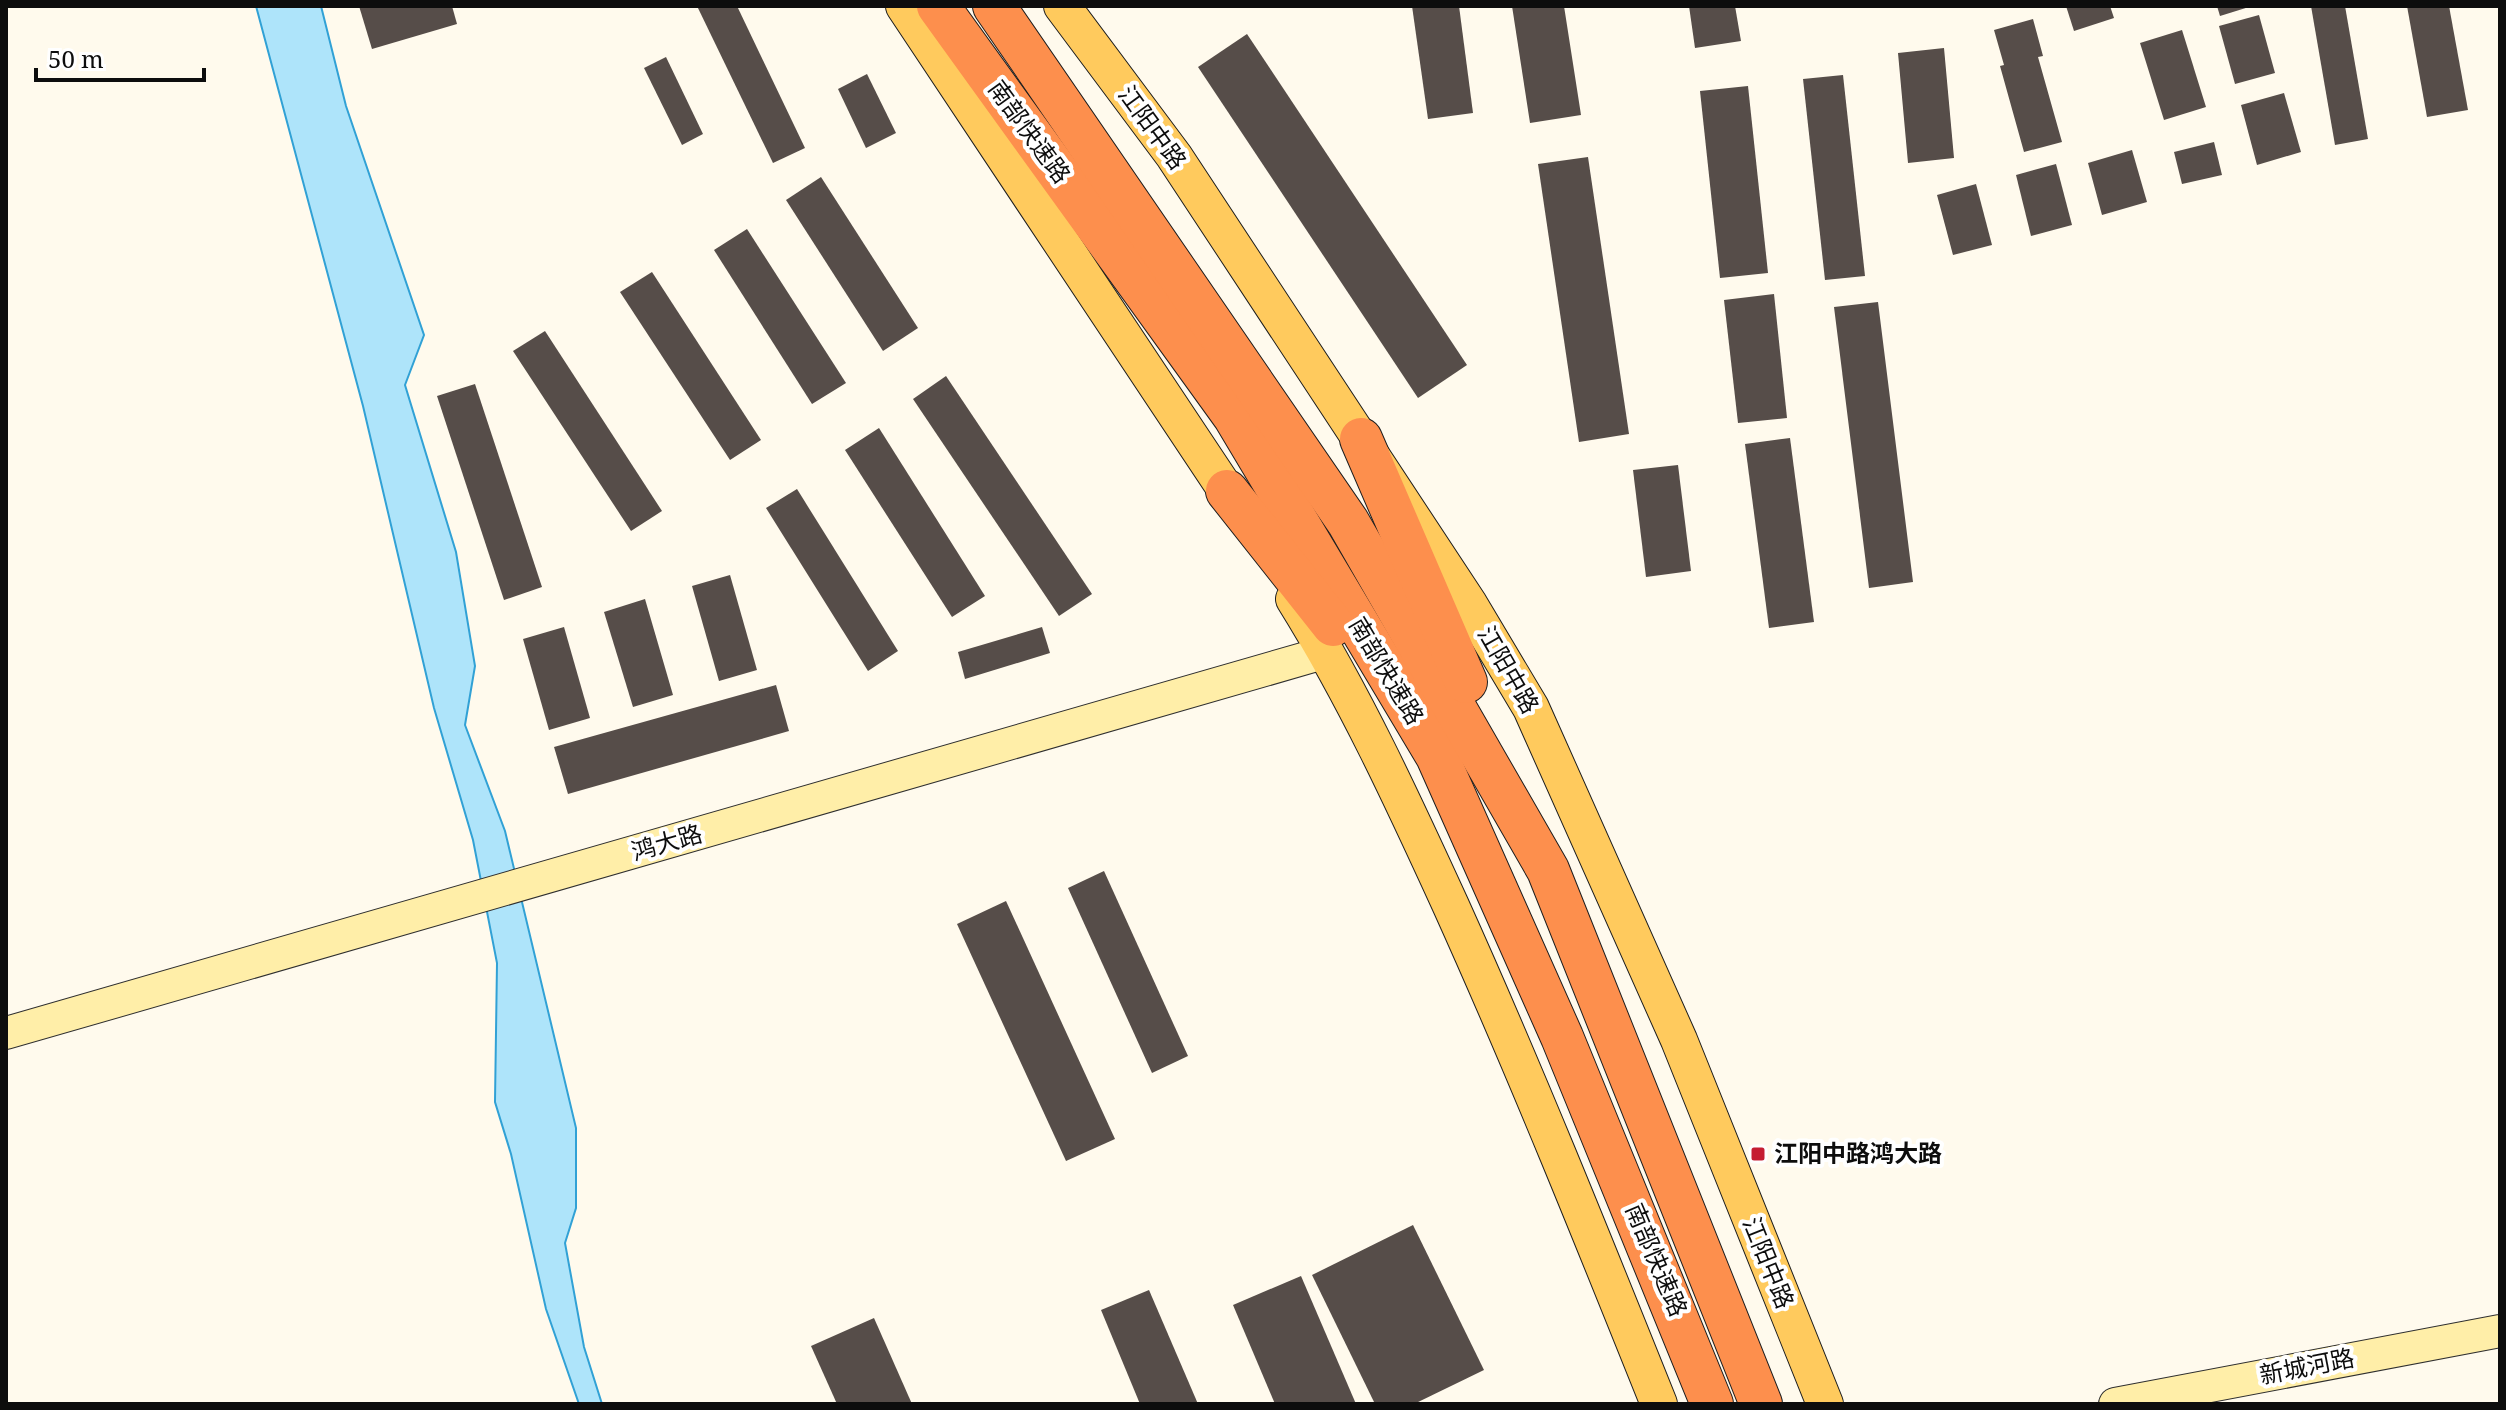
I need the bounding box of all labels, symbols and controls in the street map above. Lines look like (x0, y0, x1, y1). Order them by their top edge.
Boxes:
scale bar (36, 32, 204, 82)
text: 50 m (48, 42, 104, 75)
street label: 南部快速路 (982, 73, 1079, 189)
street label: 江阳中路 (1112, 79, 1195, 176)
street label: 南部快速路 (1342, 610, 1432, 730)
street label: 江阳中路 (1471, 619, 1548, 719)
street label: 鸿大路 (627, 816, 706, 867)
place label: 江阳中路鸿大路 (1774, 1136, 1942, 1169)
marker: 江阳中路鸿大路 (1749, 1145, 1767, 1163)
street label: 南部快速路 (1619, 1198, 1696, 1321)
street label: 江阳中路 (1736, 1212, 1803, 1313)
street label: 新城河路 (2256, 1340, 2357, 1391)

